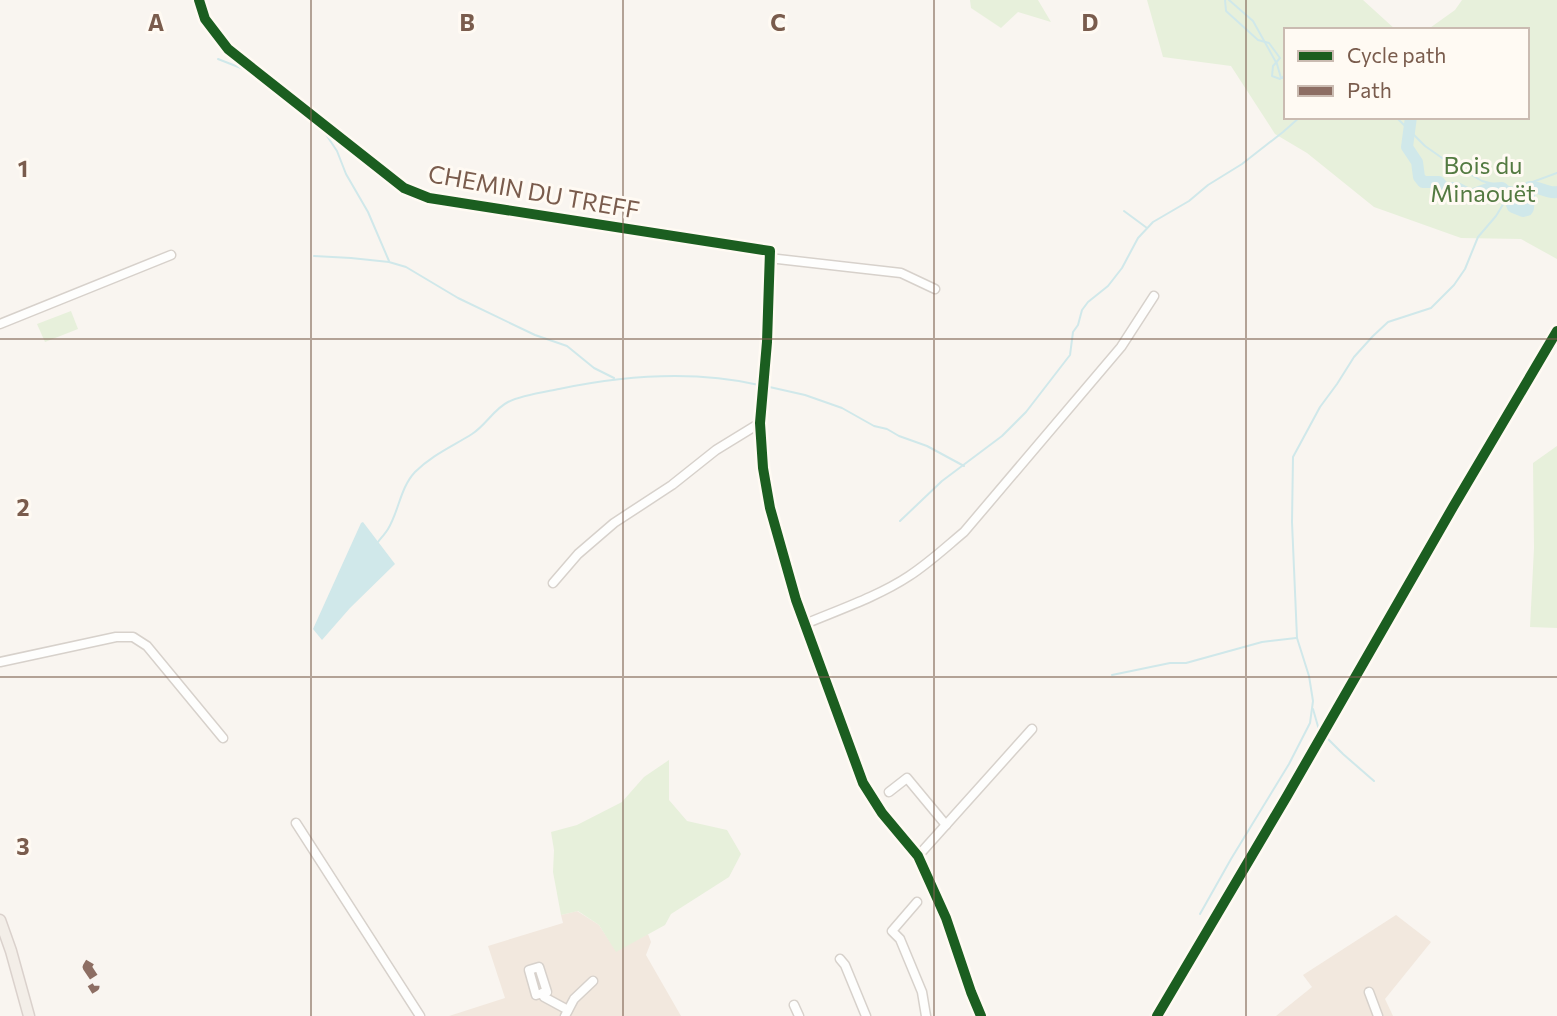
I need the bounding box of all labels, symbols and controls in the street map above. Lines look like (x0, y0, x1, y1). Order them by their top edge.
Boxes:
text: A (148, 8, 165, 36)
text: B (459, 8, 475, 36)
text: C (770, 8, 786, 36)
text: D (1082, 8, 1099, 36)
legend (1284, 28, 1529, 119)
text: Cycle path (1347, 42, 1446, 67)
text: Path (1347, 77, 1392, 102)
park label: Bois du Minaouët (1430, 150, 1536, 207)
text: 1 (18, 154, 28, 182)
street label: CHEMIN DU TREFF (426, 158, 642, 224)
text: 2 (16, 493, 30, 521)
text: 3 (16, 832, 30, 860)

